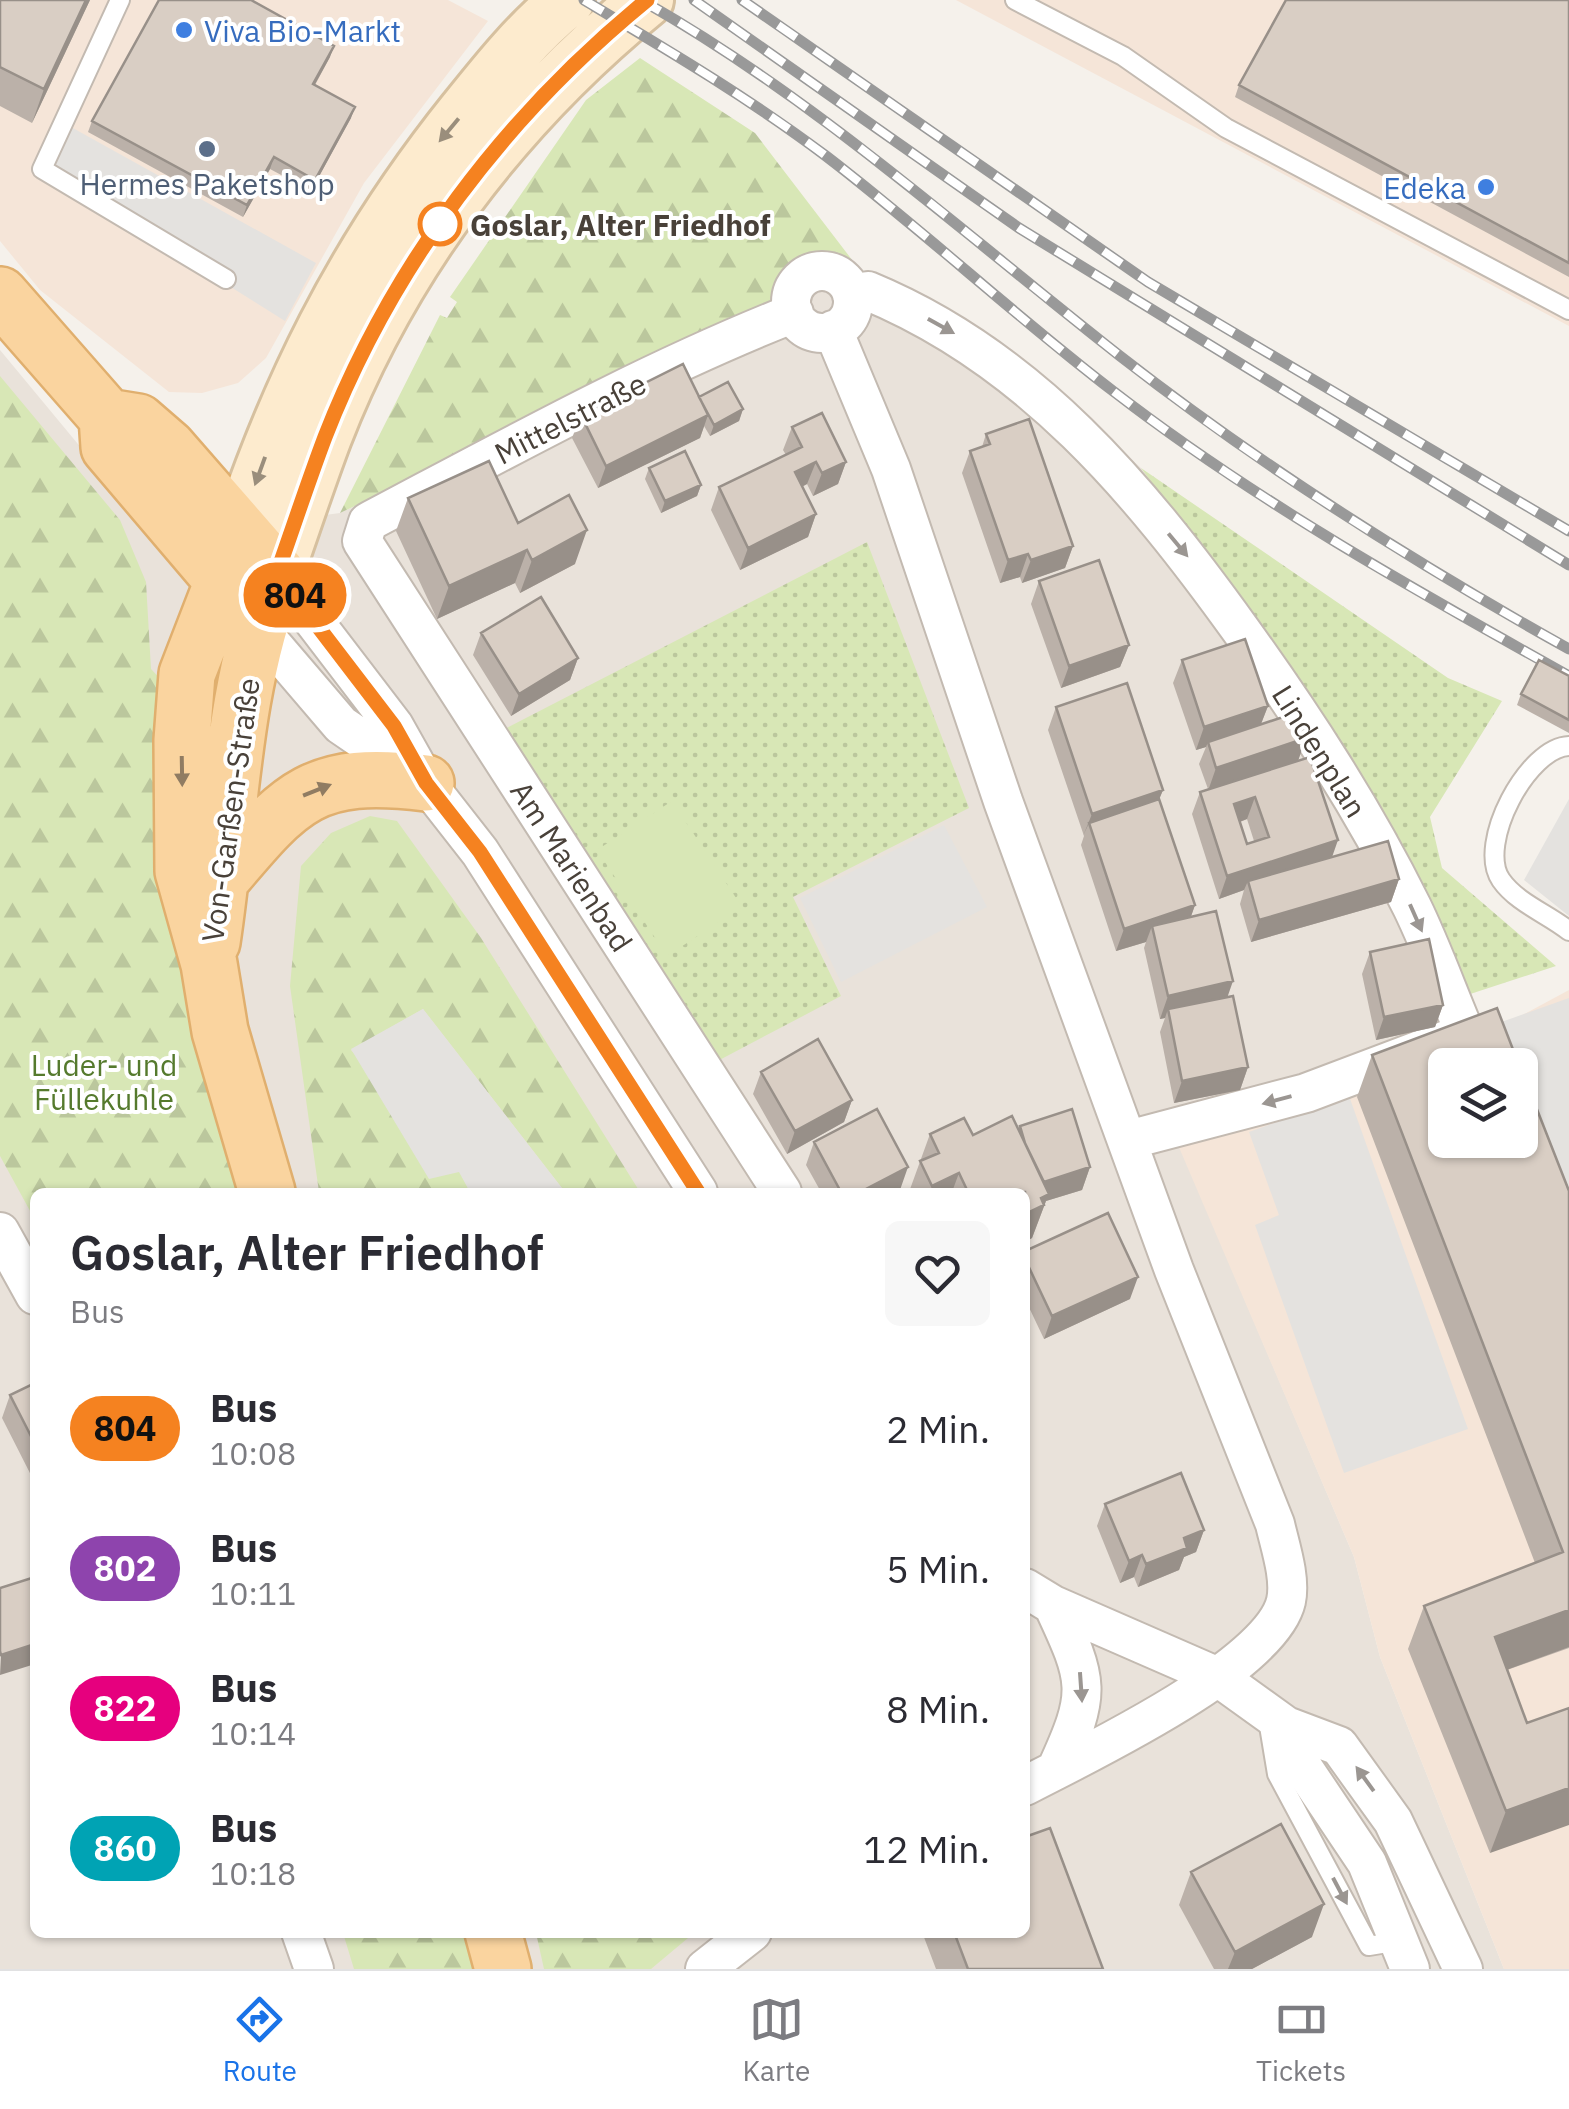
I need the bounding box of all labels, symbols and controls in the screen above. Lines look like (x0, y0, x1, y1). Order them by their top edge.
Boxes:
place label: Viva Bio-Markt (204, 11, 401, 50)
marker: Viva Bio-Markt (173, 19, 195, 41)
one-way arrow (439, 117, 461, 142)
marker: Hermes Paketshop (196, 138, 218, 160)
place label: Hermes Paketshop (79, 164, 335, 203)
place label: Edeka (1383, 168, 1466, 207)
marker: Edeka (1475, 176, 1497, 198)
marker: Goslar, Alter Friedhof (419, 203, 461, 245)
place label: Goslar, Alter Friedhof (470, 205, 771, 244)
one-way arrow (927, 317, 956, 334)
street label: Mittelstraße (488, 363, 652, 473)
one-way arrow (252, 457, 267, 487)
one-way arrow (1167, 532, 1189, 557)
line badge: 804 (238, 562, 352, 628)
text: 804 (263, 572, 327, 618)
street label: Von-Garßen-Straße (192, 675, 268, 945)
street label: Lindenplan (1264, 677, 1376, 825)
one-way arrow (174, 756, 190, 788)
street label: Am Marienbad (502, 773, 642, 959)
one-way arrow (302, 781, 332, 797)
one-way arrow (1408, 903, 1424, 933)
park label: Luder- und Füllekuhle (31, 1045, 177, 1118)
map controls (1428, 1048, 1538, 1158)
button: layers (1428, 1048, 1538, 1158)
one-way arrow (1262, 1093, 1293, 1109)
text: Goslar, Alter Friedhof (70, 1221, 543, 1283)
button: heart (885, 1221, 990, 1326)
text: Bus (70, 1290, 125, 1332)
text: Bus (210, 1383, 277, 1432)
text: 2 Min. (886, 1404, 990, 1453)
text: 804 (93, 1405, 157, 1451)
text: 10:08 (210, 1432, 296, 1474)
text: Bus (210, 1523, 277, 1572)
text: 5 Min. (886, 1544, 990, 1593)
text: 802 (93, 1545, 157, 1591)
text: 10:11 (210, 1572, 296, 1614)
text: Bus (210, 1663, 277, 1712)
one-way arrow (1073, 1672, 1089, 1704)
text: 8 Min. (886, 1684, 990, 1733)
text: 822 (93, 1685, 157, 1731)
text: 10:14 (210, 1712, 296, 1754)
one-way arrow (1356, 1766, 1376, 1792)
text: Bus (210, 1803, 277, 1852)
text: 12 Min. (863, 1824, 990, 1873)
text: 860 (93, 1825, 157, 1871)
text: 10:18 (210, 1852, 296, 1894)
one-way arrow (1331, 1876, 1348, 1905)
tab: Route (223, 1992, 297, 2089)
tab: Karte (743, 1992, 810, 2089)
tab: Tickets (1256, 1992, 1346, 2089)

